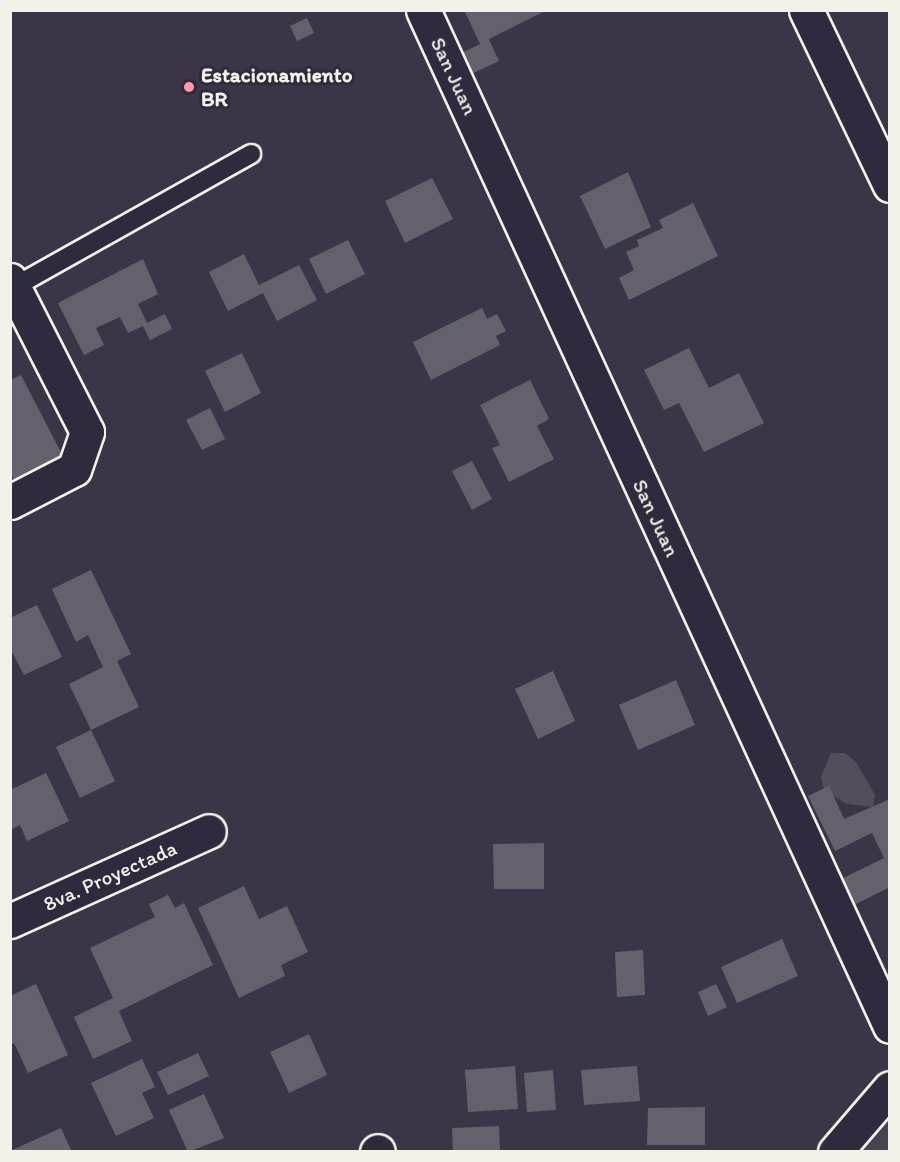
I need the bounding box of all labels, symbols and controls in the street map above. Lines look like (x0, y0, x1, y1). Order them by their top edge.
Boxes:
street label: San Juan (425, 33, 483, 119)
place label: Estacionamiento BR (201, 62, 352, 112)
marker: Estacionamiento BR (182, 80, 196, 94)
street label: San Juan (627, 475, 685, 561)
street label: 8va. Proyectada (39, 835, 181, 917)

